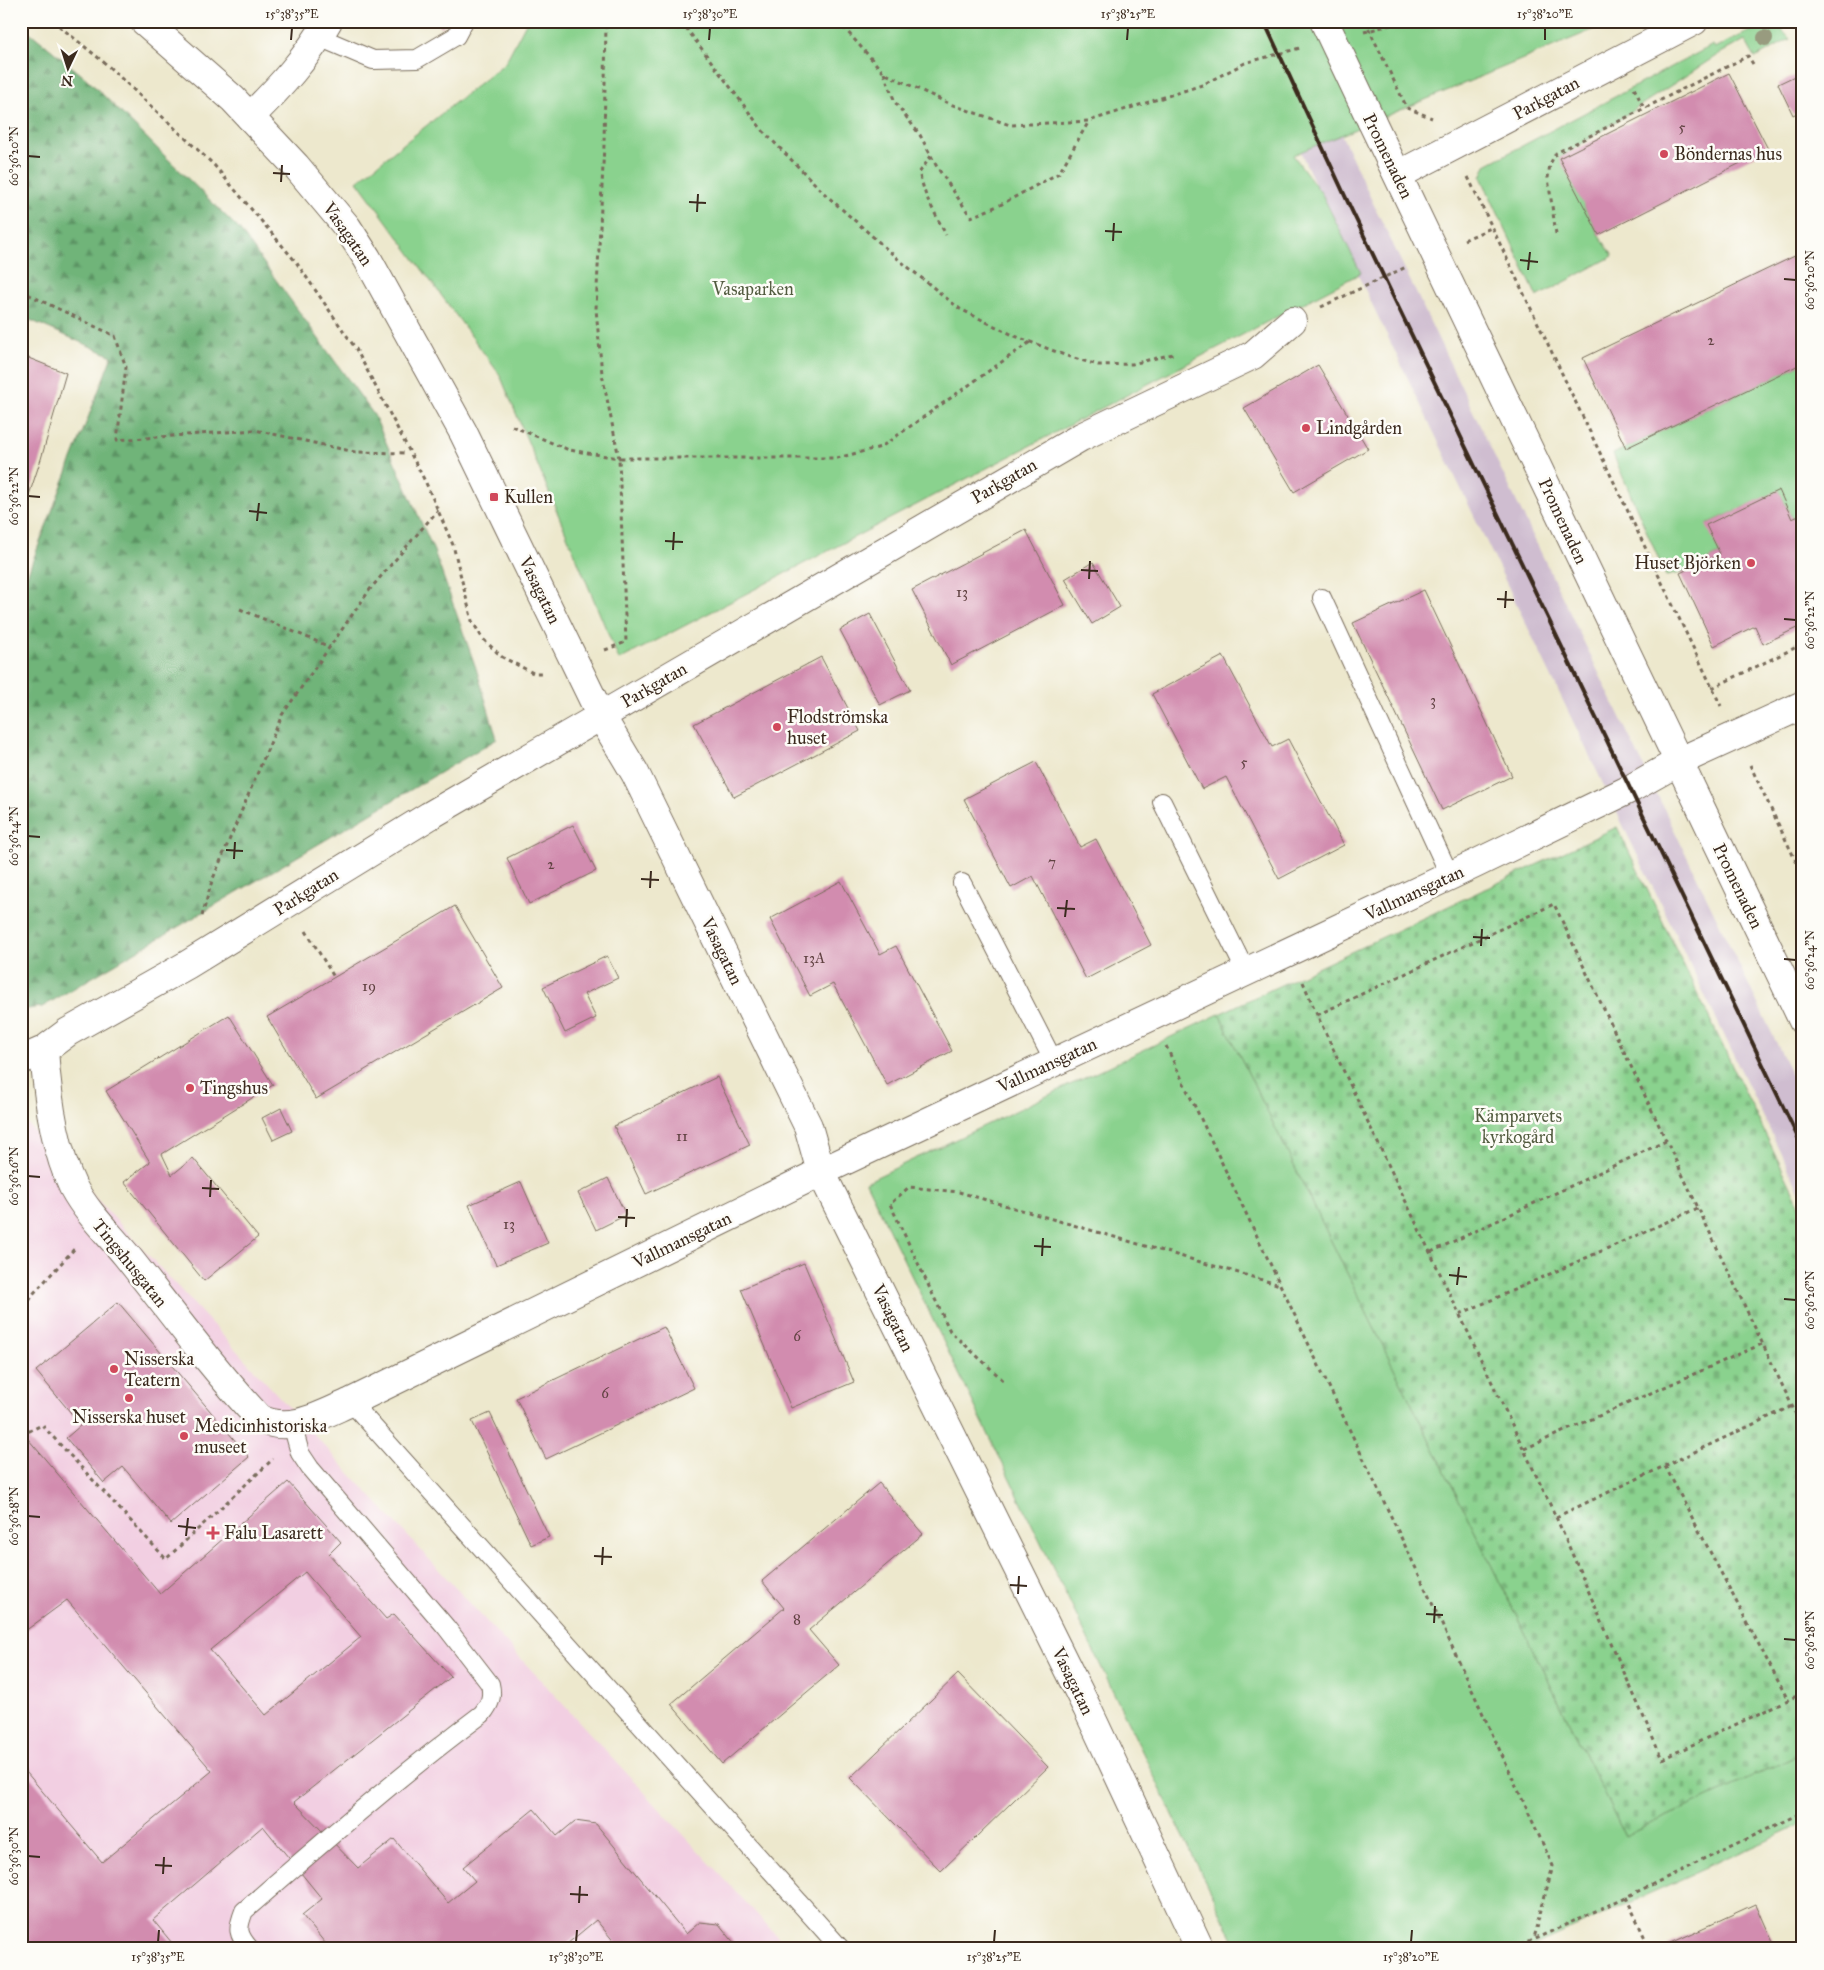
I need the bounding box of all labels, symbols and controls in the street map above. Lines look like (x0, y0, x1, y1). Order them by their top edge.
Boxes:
text: 15°38'35"E (265, 7, 319, 21)
text: 15°38'30"E (683, 7, 738, 21)
text: 15°38'25"E (1101, 7, 1156, 21)
text: 15°38'20"E (1517, 7, 1573, 21)
north arrow (42, 42, 92, 92)
street label: Parkgatan (1509, 71, 1584, 126)
text: N (60, 72, 74, 89)
street label: Promenaden (1358, 110, 1418, 202)
house number: 5 (1679, 118, 1686, 136)
text: 60°36'20"N (7, 126, 21, 186)
place label: Böndernas hus (1674, 143, 1782, 165)
marker: Böndernas hus (1658, 148, 1670, 160)
street label: Vasagatan (317, 197, 378, 271)
text: 60°36'20"N (1803, 250, 1817, 310)
park label: Vasaparken (711, 278, 794, 300)
house number: 2 (1707, 331, 1715, 349)
place label: Lindgården (1316, 417, 1402, 440)
marker: Lindgården (1300, 422, 1312, 434)
street label: Parkgatan (967, 453, 1042, 509)
text: 60°36'22"N (7, 467, 21, 525)
street label: Promenaden (1534, 475, 1593, 568)
place label: Kullen (504, 486, 553, 508)
marker: Kullen (488, 491, 500, 503)
street label: Vasagatan (513, 552, 566, 628)
place label: Huset Björken (1634, 552, 1741, 574)
marker: Huset Björken (1745, 557, 1757, 569)
house number: 13 (956, 583, 968, 601)
text: 60°36'22"N (1803, 591, 1817, 649)
street label: Parkgatan (617, 657, 692, 713)
house number: 3 (1430, 691, 1436, 709)
place label: Flodströmska huset (787, 706, 889, 749)
marker: Flodströmska huset (771, 721, 783, 733)
house number: 5 (1241, 753, 1248, 771)
text: 60°36'24"N (7, 806, 21, 866)
street label: Promenaden (1708, 840, 1768, 932)
house number: 7 (1048, 853, 1056, 871)
house number: 2 (547, 855, 555, 873)
street label: Vallmansgatan (1360, 860, 1468, 927)
street label: Parkgatan (270, 863, 343, 921)
street label: Vasagatan (695, 913, 748, 989)
text: 60°36'24"N (1803, 930, 1817, 990)
house number: 13A (803, 949, 825, 967)
house number: 19 (362, 977, 376, 995)
street label: Vallmansgatan (993, 1032, 1101, 1099)
place label: Tingshus (200, 1077, 268, 1100)
marker: Tingshus (184, 1082, 196, 1094)
park label: Kämparvets kyrkogård (1474, 1105, 1562, 1149)
house number: 11 (676, 1127, 688, 1145)
text: 60°36'26"N (7, 1146, 21, 1206)
street label: Vallmansgatan (628, 1207, 736, 1275)
street label: Tingshusgatan (87, 1214, 173, 1313)
house number: 13 (503, 1215, 515, 1233)
text: 60°36'26"N (1803, 1270, 1817, 1330)
street label: Vasagatan (866, 1280, 919, 1356)
house number: 6 (793, 1327, 802, 1345)
place label: Nisserska Teatern (124, 1348, 194, 1391)
marker: Nisserska Teatern (108, 1363, 120, 1375)
house number: 6 (601, 1384, 610, 1402)
marker: Nisserska huset (123, 1392, 135, 1404)
place label: Nisserska huset (72, 1406, 187, 1428)
place label: Medicinhistoriska museet (194, 1415, 328, 1458)
marker: Medicinhistoriska museet (178, 1430, 190, 1442)
text: 60°36'28"N (7, 1486, 21, 1546)
place label: Falu Lasarett (224, 1522, 324, 1544)
marker: Falu Lasarett (206, 1526, 220, 1540)
house number: 8 (793, 1610, 801, 1628)
text: 60°36'28"N (1803, 1610, 1817, 1670)
street label: Vasagatan (1046, 1643, 1099, 1719)
text: 60°36'30"N (7, 1827, 21, 1885)
text: 15°38'35"E (131, 1950, 185, 1964)
text: 15°38'30"E (549, 1950, 604, 1964)
text: 15°38'25"E (967, 1950, 1022, 1964)
text: 15°38'20"E (1383, 1950, 1439, 1964)

